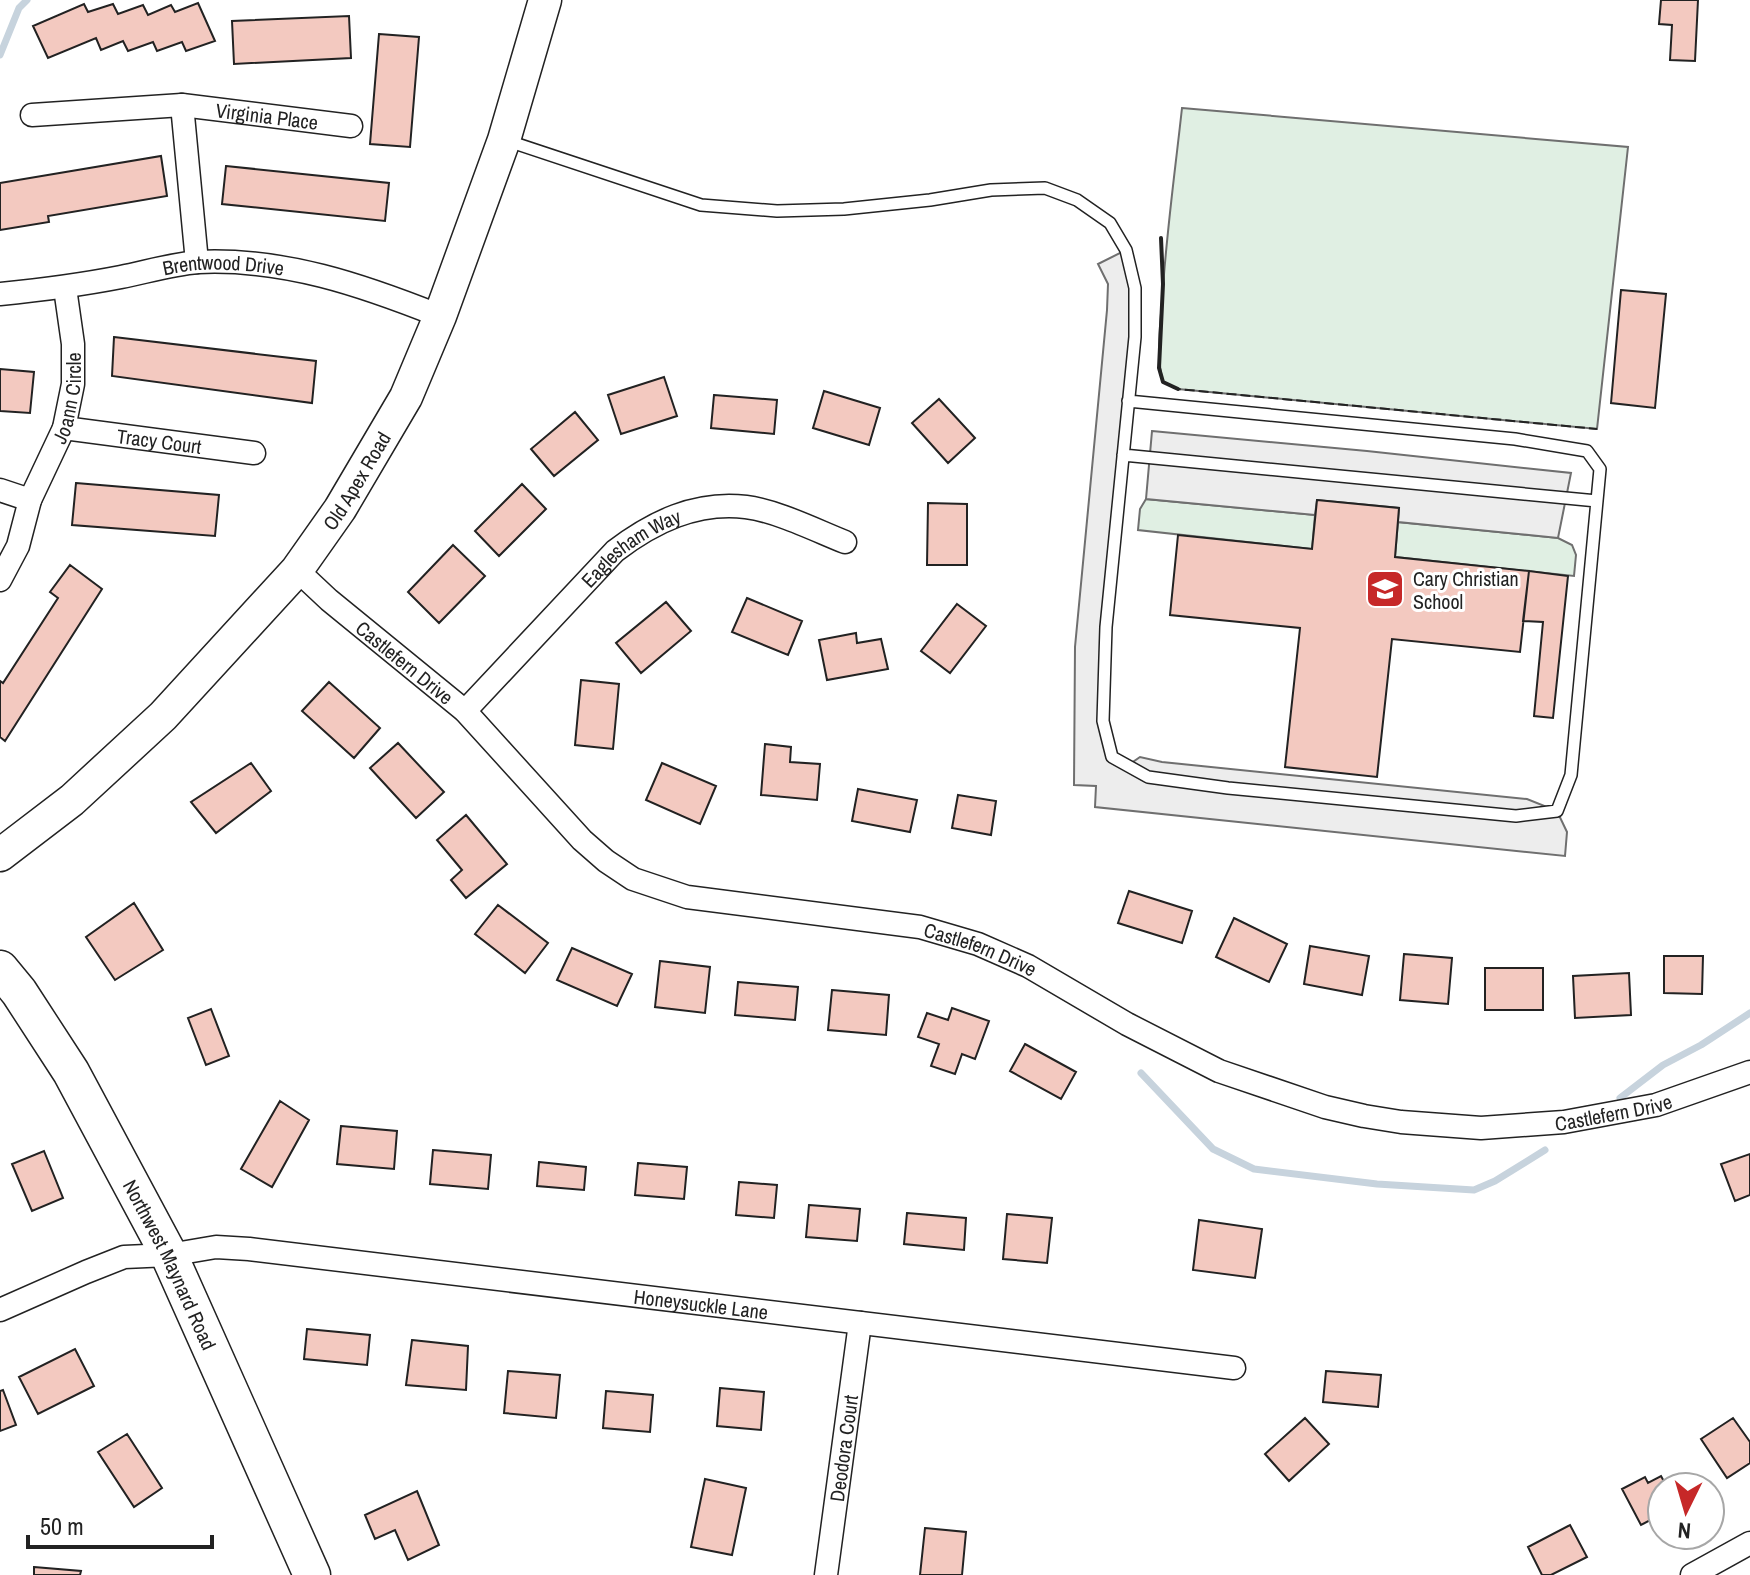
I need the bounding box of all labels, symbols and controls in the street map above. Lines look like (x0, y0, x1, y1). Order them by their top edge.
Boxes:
street label: Virginia Place (214, 96, 320, 135)
street label: Brentwood Drive (160, 248, 286, 281)
street label: Joann Circle (45, 352, 87, 448)
street label: Tracy Court (115, 422, 204, 460)
street label: Old Apex Road (316, 426, 396, 535)
street label: Eaglesham Way (575, 502, 685, 593)
place label: Cary Christian School (1413, 565, 1519, 615)
school or university icon: Cary Christian School (1364, 568, 1406, 610)
street label: Castlefern Drive (351, 614, 459, 710)
street label: Castlefern Drive (921, 915, 1042, 982)
street label: Castlefern Drive (1554, 1087, 1676, 1136)
street label: Northwest Maynard Road (118, 1175, 223, 1354)
street label: Honeysuckle Lane (632, 1282, 770, 1325)
street label: Deodora Court (823, 1393, 864, 1503)
north arrow (1646, 1471, 1726, 1551)
scale bar (28, 1499, 212, 1549)
text: 50 m (40, 1510, 84, 1542)
text: N (1676, 1515, 1692, 1546)

